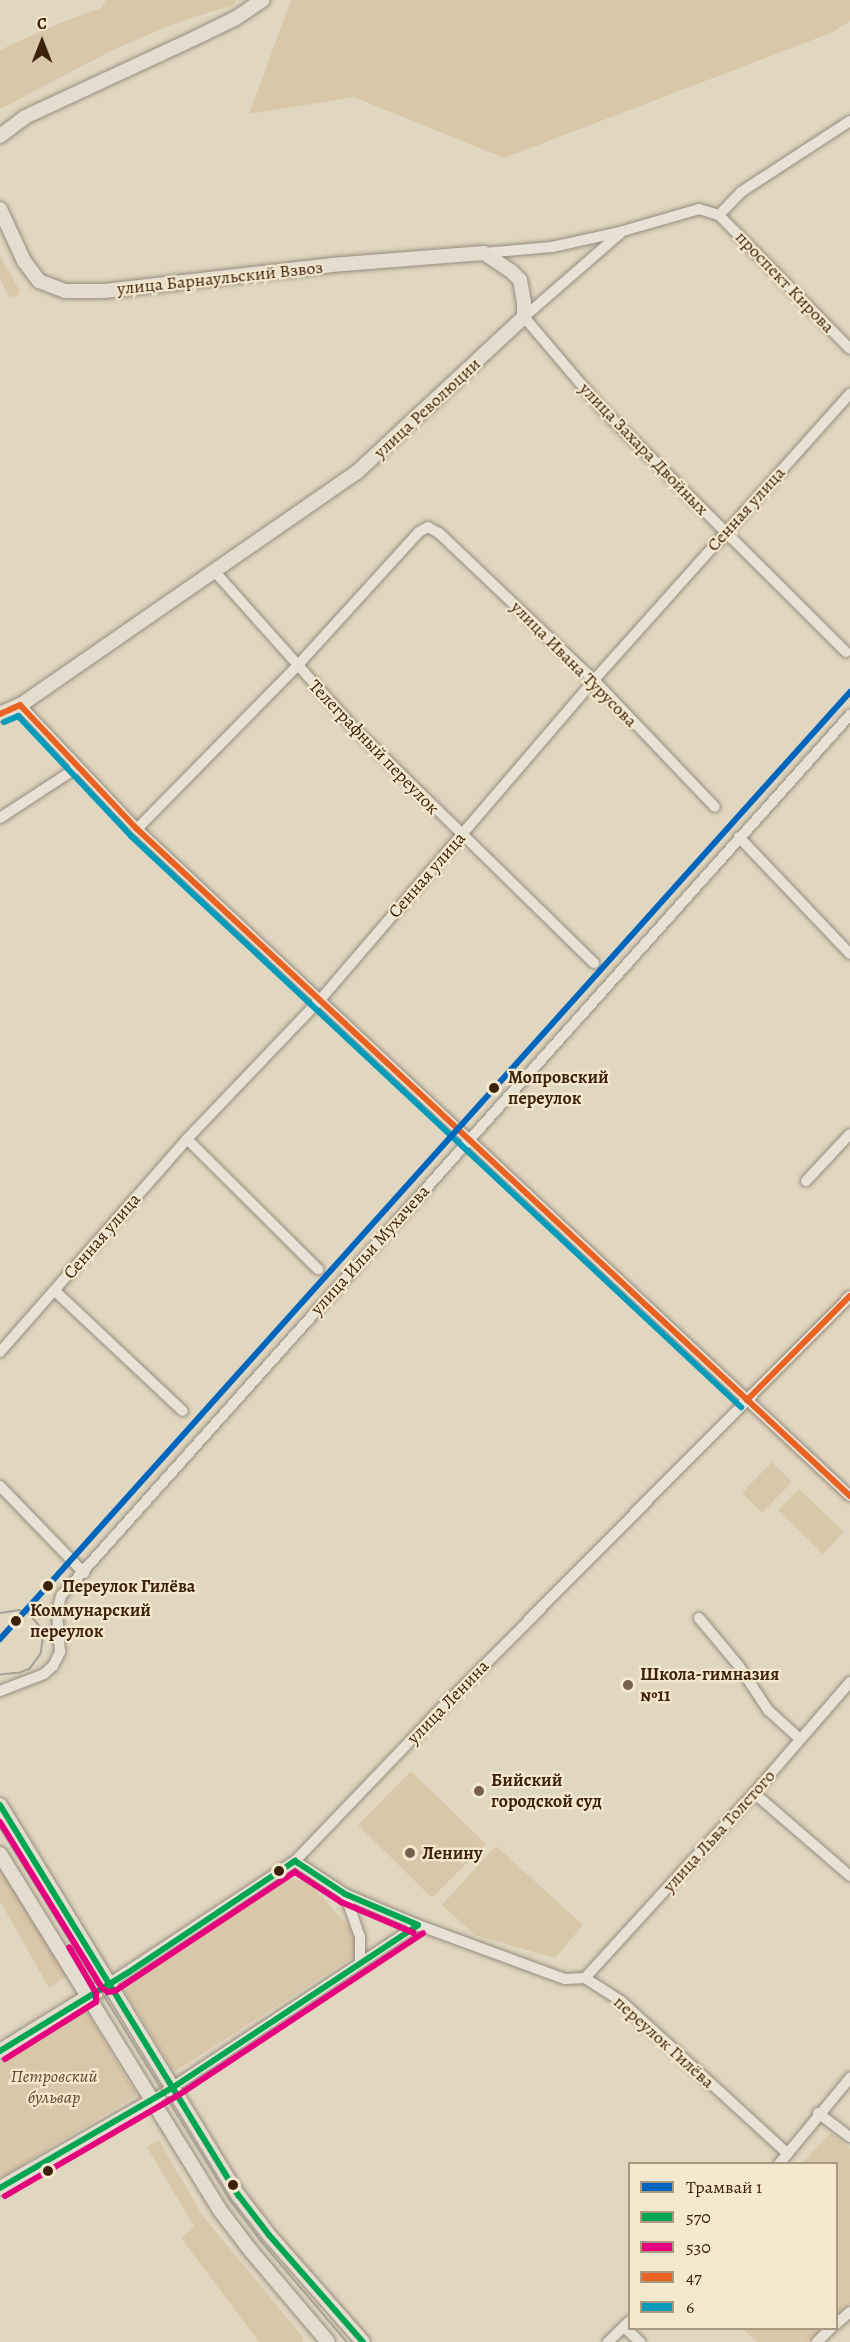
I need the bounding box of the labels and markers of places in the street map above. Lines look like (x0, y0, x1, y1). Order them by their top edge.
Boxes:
place label: Мопровский переулок (508, 1067, 609, 1110)
marker: Мопровский переулок (485, 1079, 503, 1097)
place label: Переулок Гилёва (62, 1575, 195, 1597)
marker: Переулок Гилёва (39, 1577, 57, 1595)
place label: Коммунарский переулок (30, 1600, 151, 1642)
marker: Коммунарский переулок (7, 1612, 25, 1630)
place label: Школа-гимназия №11 (640, 1664, 779, 1706)
marker: Школа-гимназия №11 (621, 1678, 635, 1692)
place label: Бийский городской суд (491, 1770, 602, 1812)
marker: Бийский городской суд (472, 1784, 486, 1798)
place label: Ленину (422, 1842, 483, 1864)
marker: Ленину (403, 1846, 417, 1860)
unlabelled marker (273, 1865, 285, 1877)
unlabelled marker (42, 2165, 54, 2177)
unlabelled marker (227, 2179, 239, 2191)

